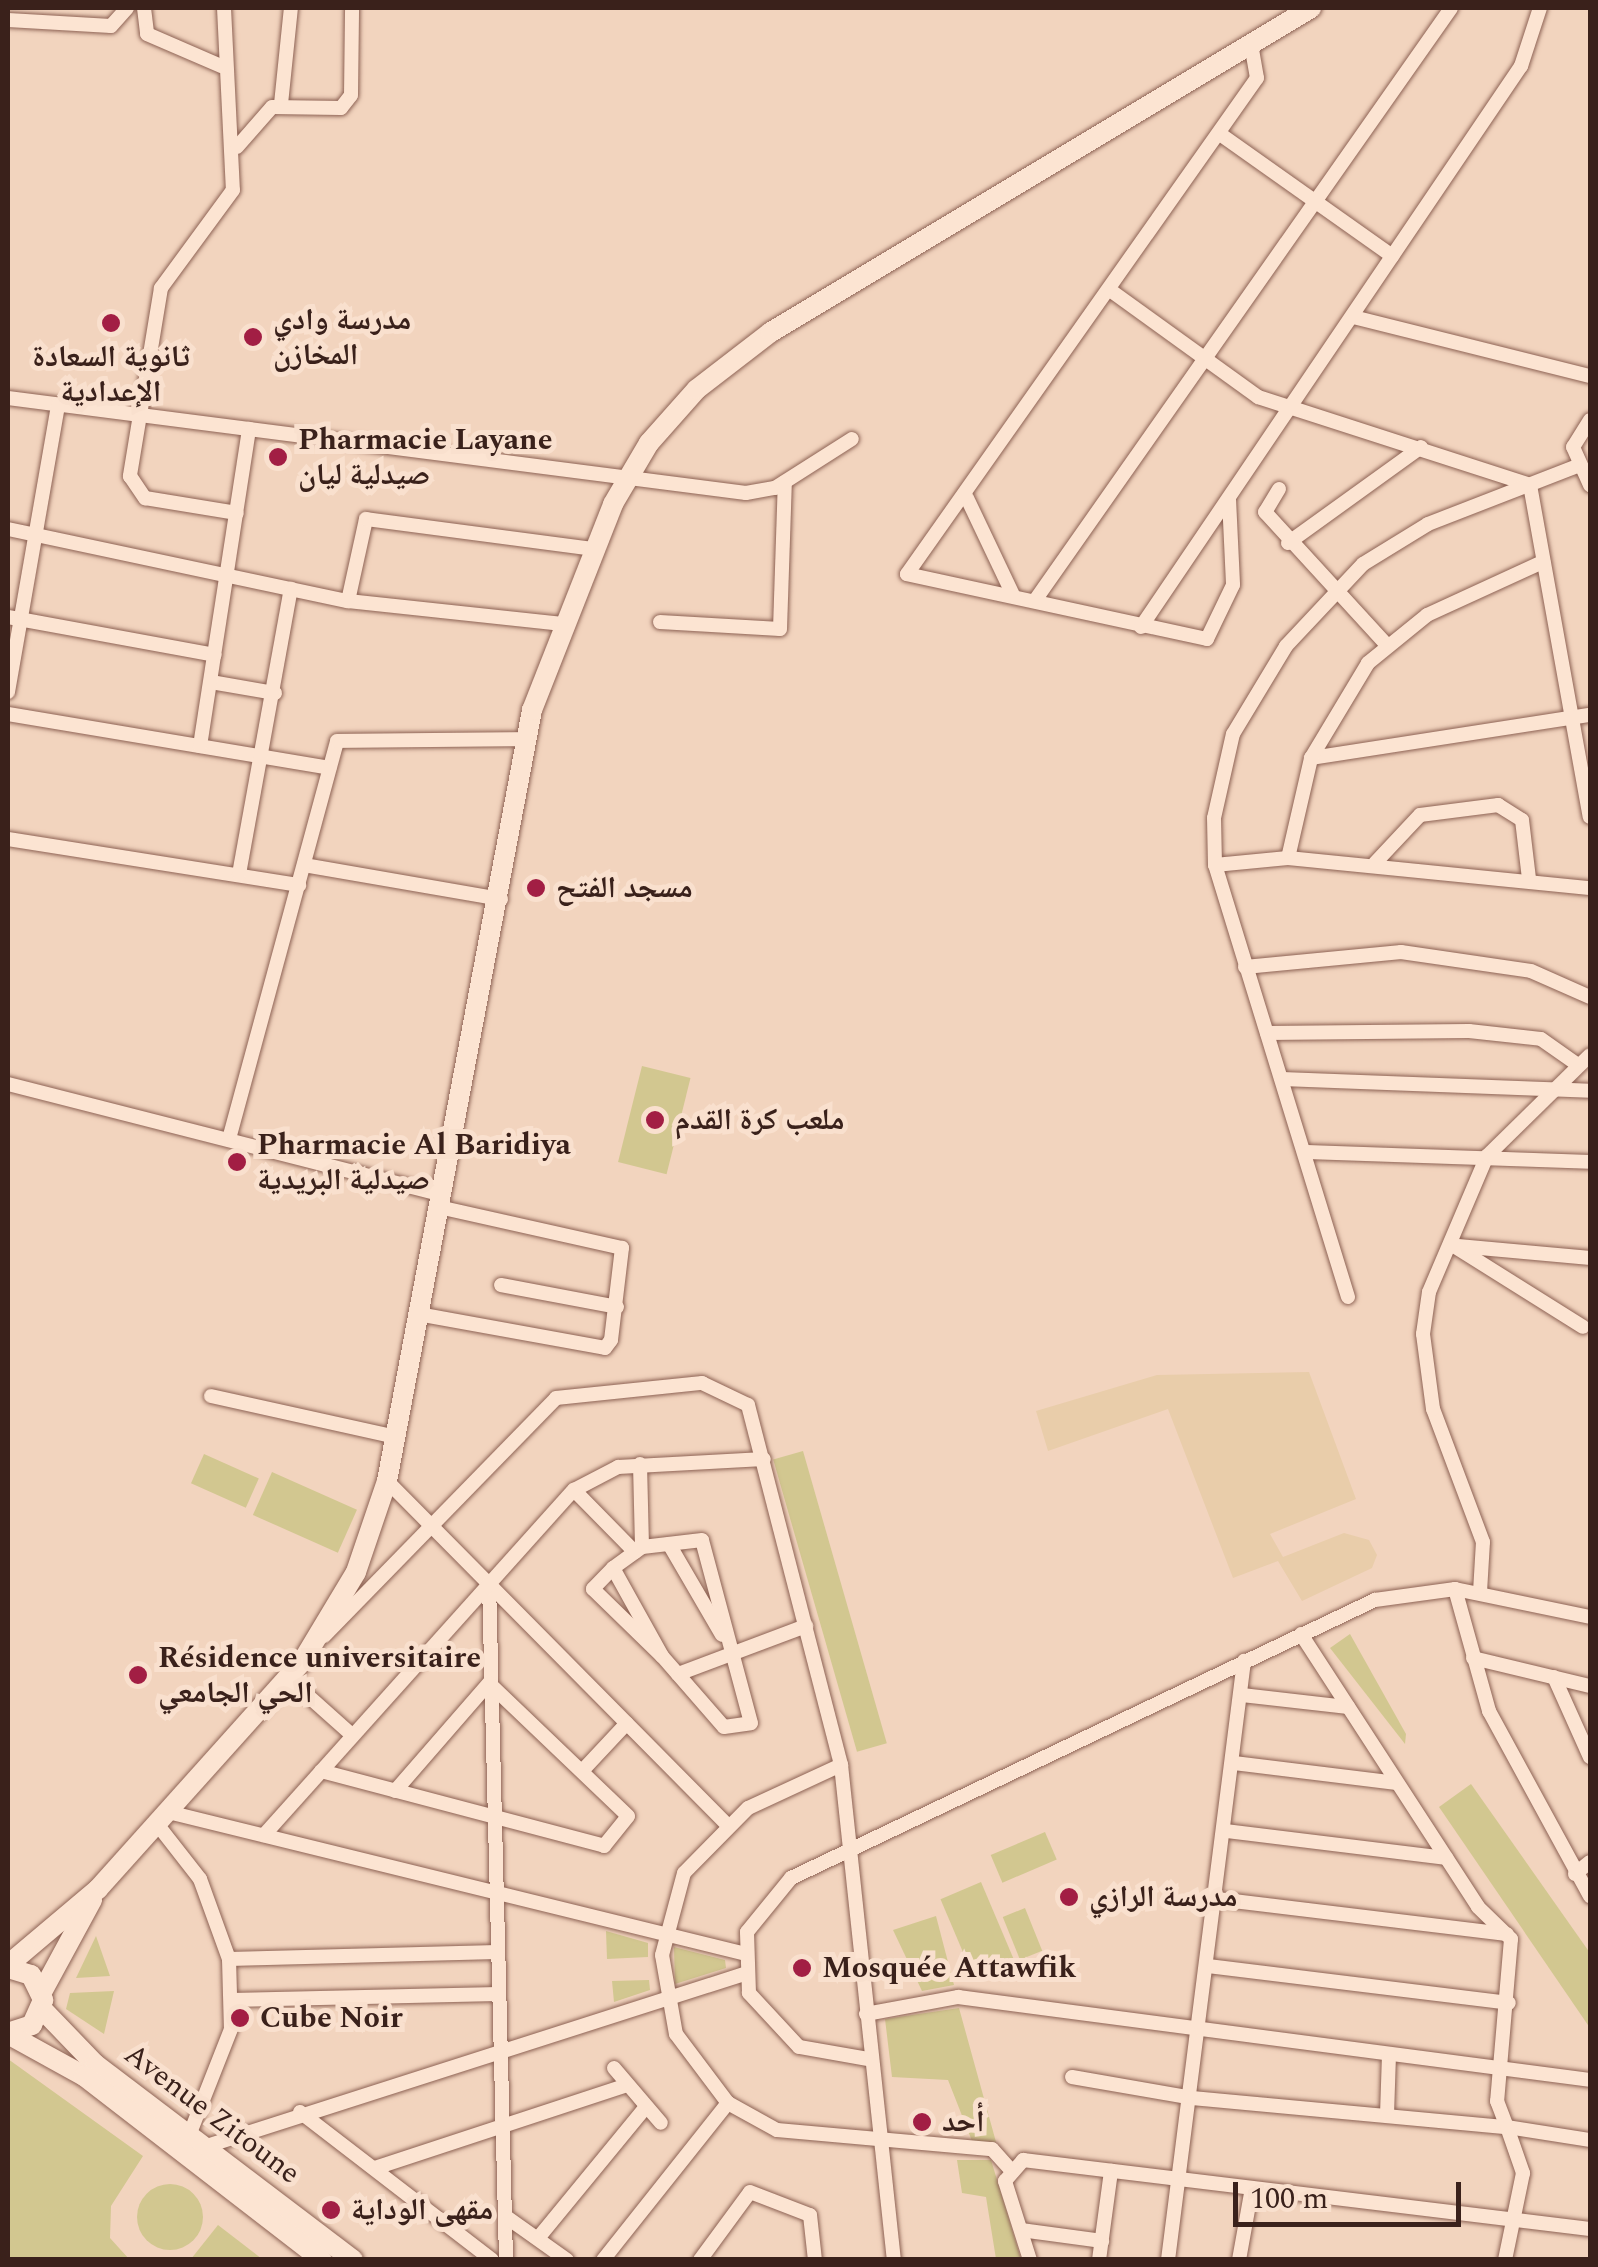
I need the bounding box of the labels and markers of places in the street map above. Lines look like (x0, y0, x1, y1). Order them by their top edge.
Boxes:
place label: مدرسة وادي المخازن (273, 302, 411, 372)
marker: ثانوية السعادة الإعدادية (100, 312, 122, 334)
marker: مدرسة وادي المخازن (242, 326, 264, 348)
place label: ثانوية السعادة الإعدادية (32, 339, 190, 410)
place label: Pharmacie Layane صيدلية ليان (298, 422, 553, 492)
marker: Pharmacie Layane صيدلية ليان (267, 446, 289, 468)
place label: مسجد الفتح (556, 870, 693, 906)
marker: مسجد الفتح (525, 877, 547, 899)
place label: ملعب كرة القدم (675, 1102, 844, 1138)
marker: ملعب كرة القدم (644, 1109, 666, 1131)
place label: Pharmacie Al Baridiya صيدلية البريدية (257, 1127, 571, 1198)
marker: Pharmacie Al Baridiya صيدلية البريدية (226, 1151, 248, 1173)
place label: Résidence universitaire الحي الجامعي (158, 1640, 481, 1710)
marker: Résidence universitaire الحي الجامعي (127, 1664, 149, 1686)
place label: مدرسة الرازي (1089, 1879, 1237, 1915)
marker: مدرسة الرازي (1058, 1886, 1080, 1908)
place label: Mosquée Attawfik (822, 1950, 1076, 1986)
marker: Mosquée Attawfik (791, 1957, 813, 1979)
place label: Cube Noir (260, 2000, 403, 2036)
marker: Cube Noir (229, 2007, 251, 2029)
place label: أحد (942, 2104, 985, 2140)
marker: أحد (911, 2111, 933, 2133)
place label: مقهى الوداية (351, 2192, 493, 2228)
marker: مقهى الوداية (320, 2199, 342, 2221)

